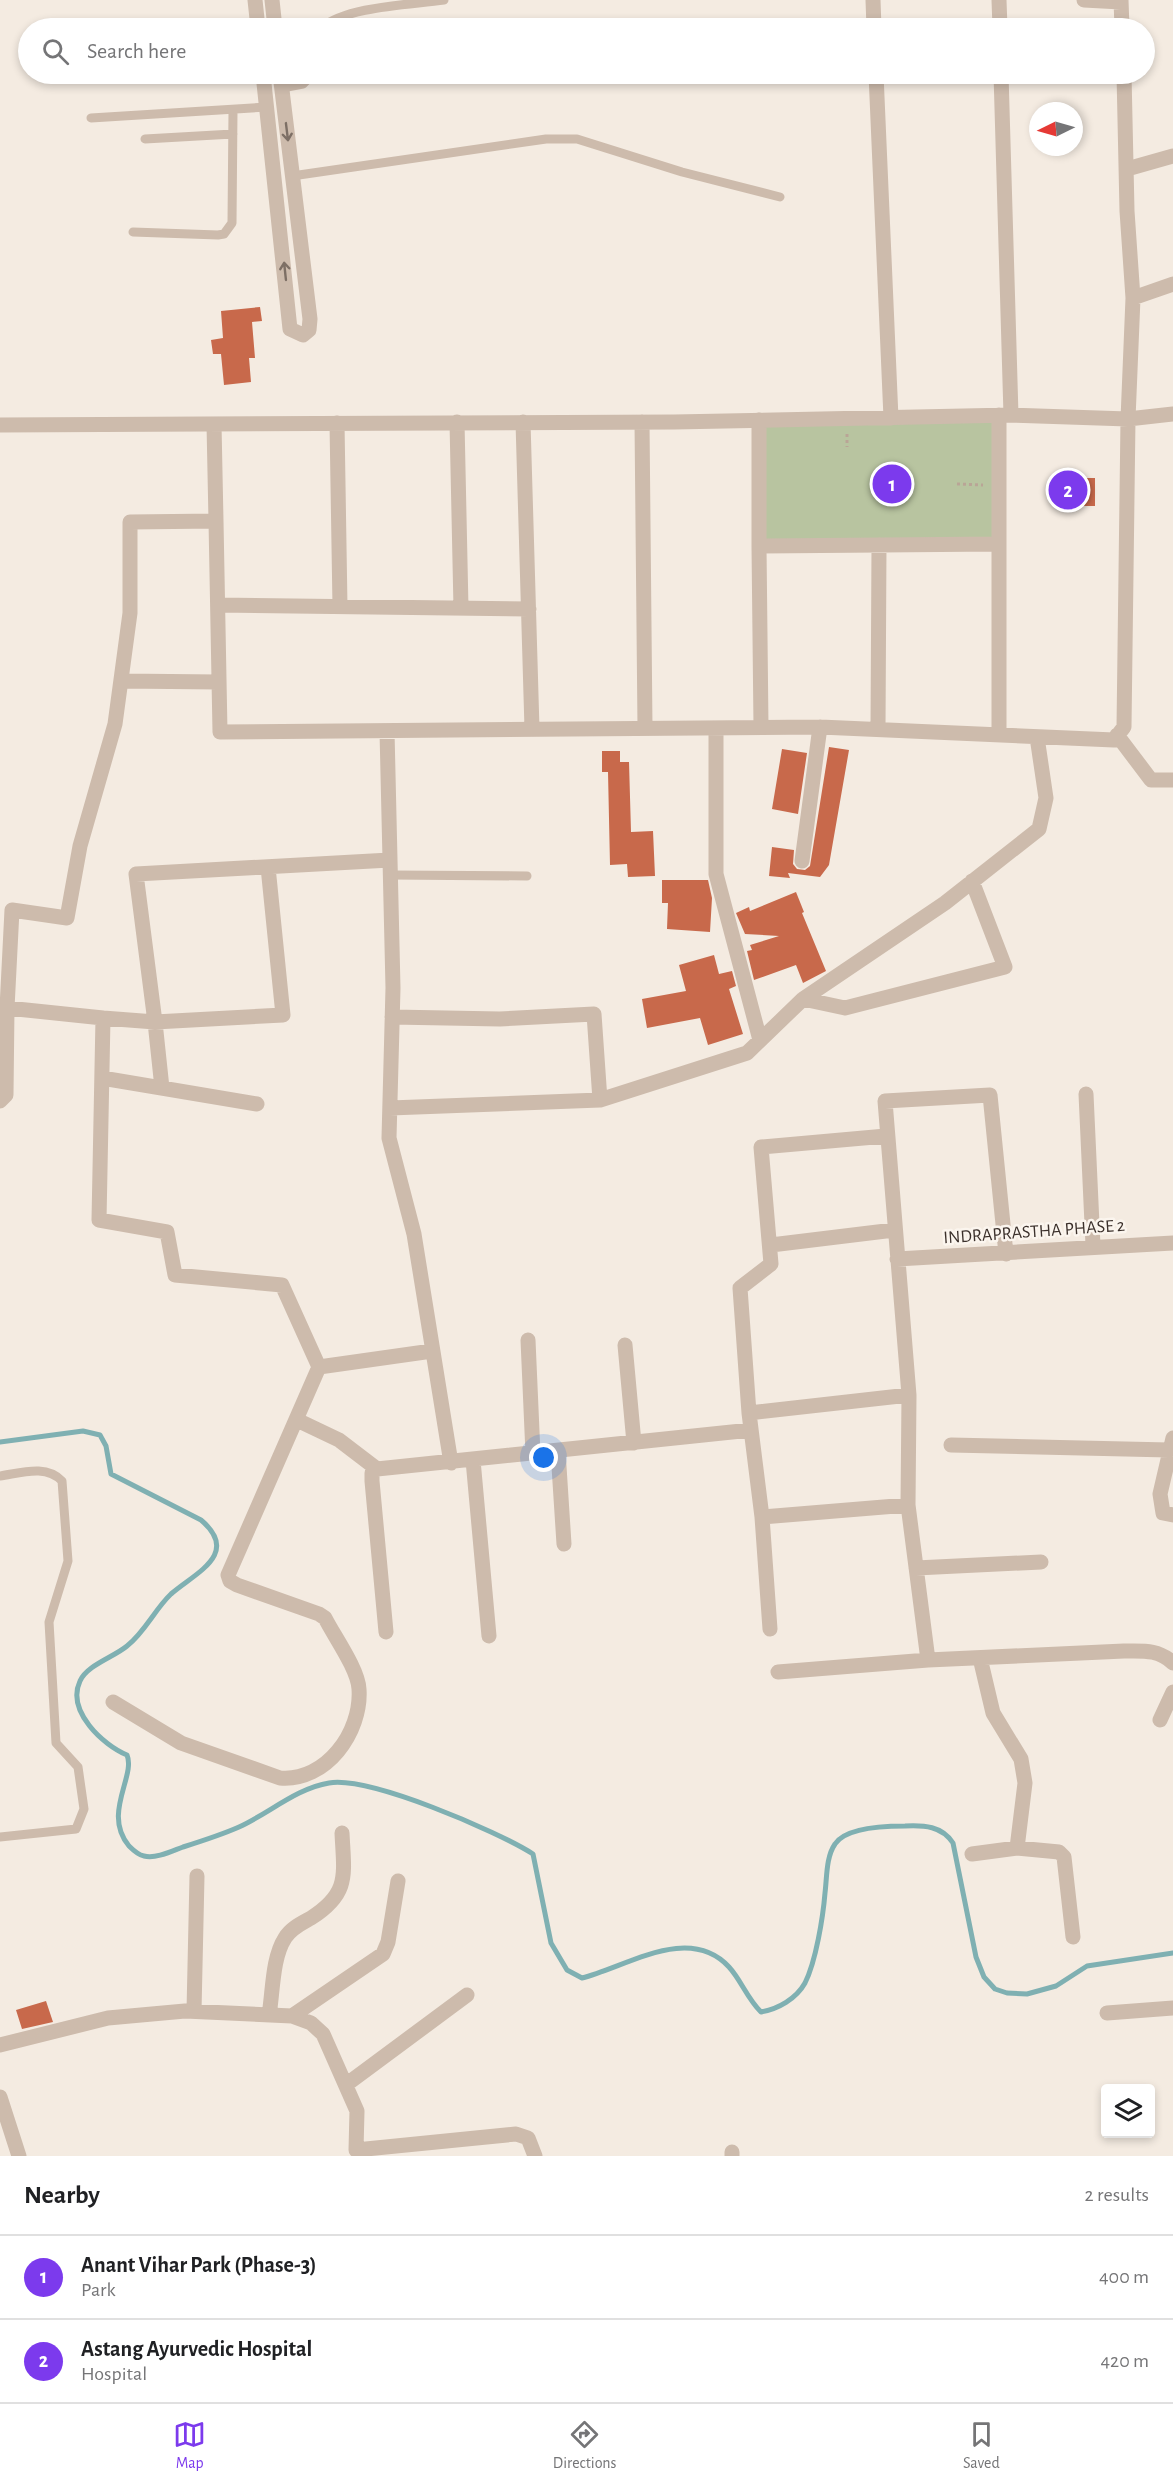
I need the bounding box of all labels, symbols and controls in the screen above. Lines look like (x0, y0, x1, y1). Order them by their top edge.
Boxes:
search box (18, 18, 1155, 84)
icon: search (39, 35, 72, 68)
text: Search here (87, 40, 186, 62)
north arrow (1029, 102, 1083, 156)
one-way arrow (282, 121, 293, 141)
one-way arrow (279, 262, 290, 282)
pin: 1 (872, 462, 912, 506)
pin: 2 (1048, 468, 1088, 512)
street label: INDRAPRASTHA PHASE 2 (943, 1217, 1125, 1247)
your location (529, 1443, 558, 1472)
map controls (1101, 2084, 1155, 2138)
button: layers (1101, 2084, 1155, 2138)
text: Nearby (24, 2182, 100, 2208)
text: 2 results (1085, 2185, 1149, 2205)
text: Anant Vihar Park (Phase-3) (81, 2254, 317, 2276)
text: 1 (40, 2267, 47, 2287)
text: 400 m (1099, 2267, 1149, 2287)
text: Park (81, 2280, 116, 2300)
text: Astang Ayurvedic Hospital (81, 2338, 312, 2360)
text: 2 (39, 2351, 48, 2371)
text: 420 m (1100, 2351, 1149, 2371)
text: Hospital (81, 2364, 147, 2384)
tab: Map (173, 2418, 206, 2473)
tab: Directions (553, 2418, 617, 2473)
tab: Saved (963, 2418, 1000, 2473)

